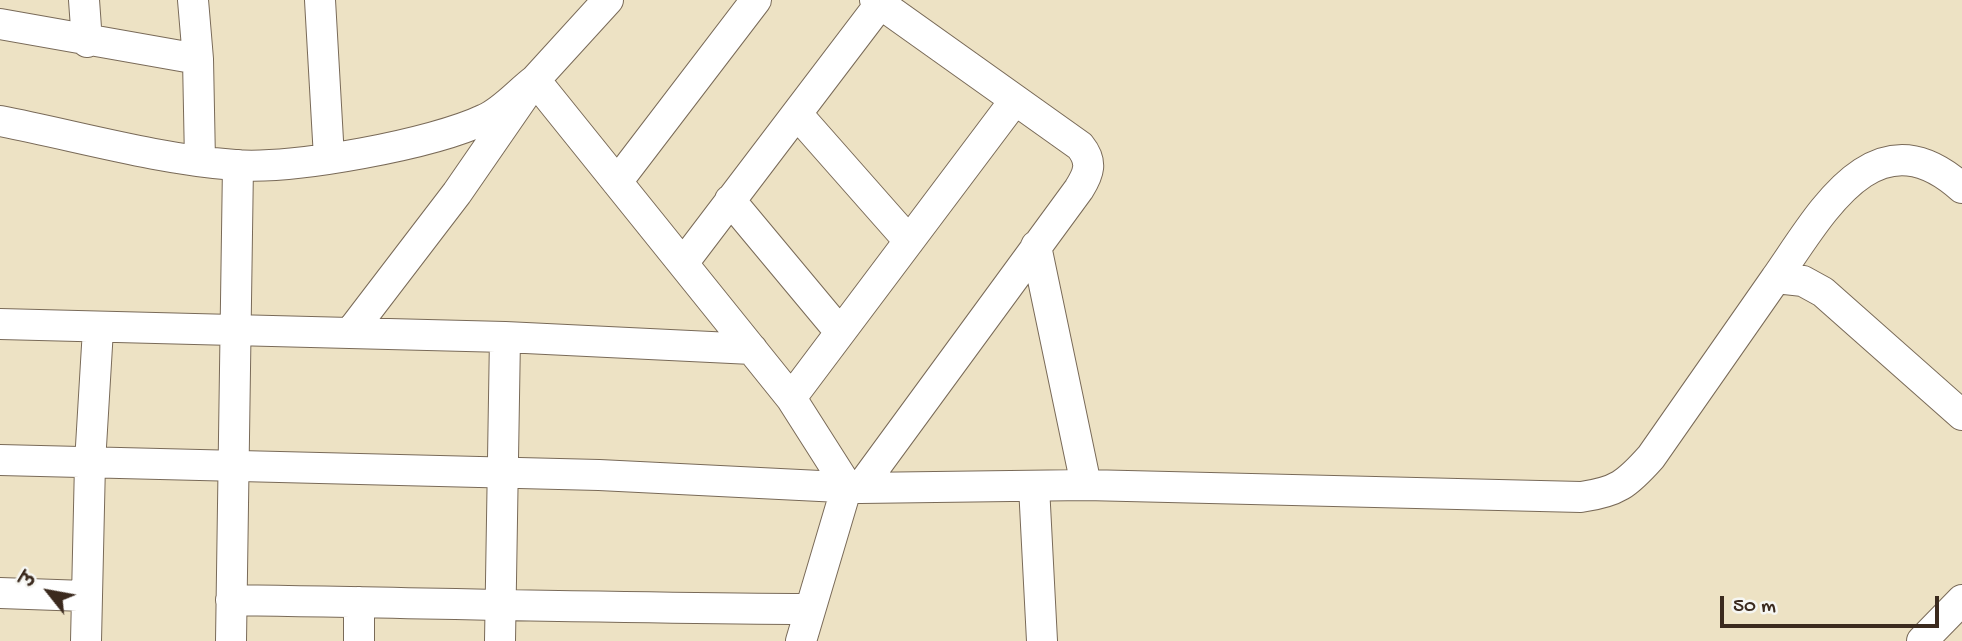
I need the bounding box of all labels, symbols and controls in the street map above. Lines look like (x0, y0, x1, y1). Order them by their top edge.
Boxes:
north arrow (14, 557, 84, 627)
text: उ (17, 570, 44, 592)
scale bar (1724, 582, 1943, 626)
text: 50 m (1733, 595, 1776, 620)

